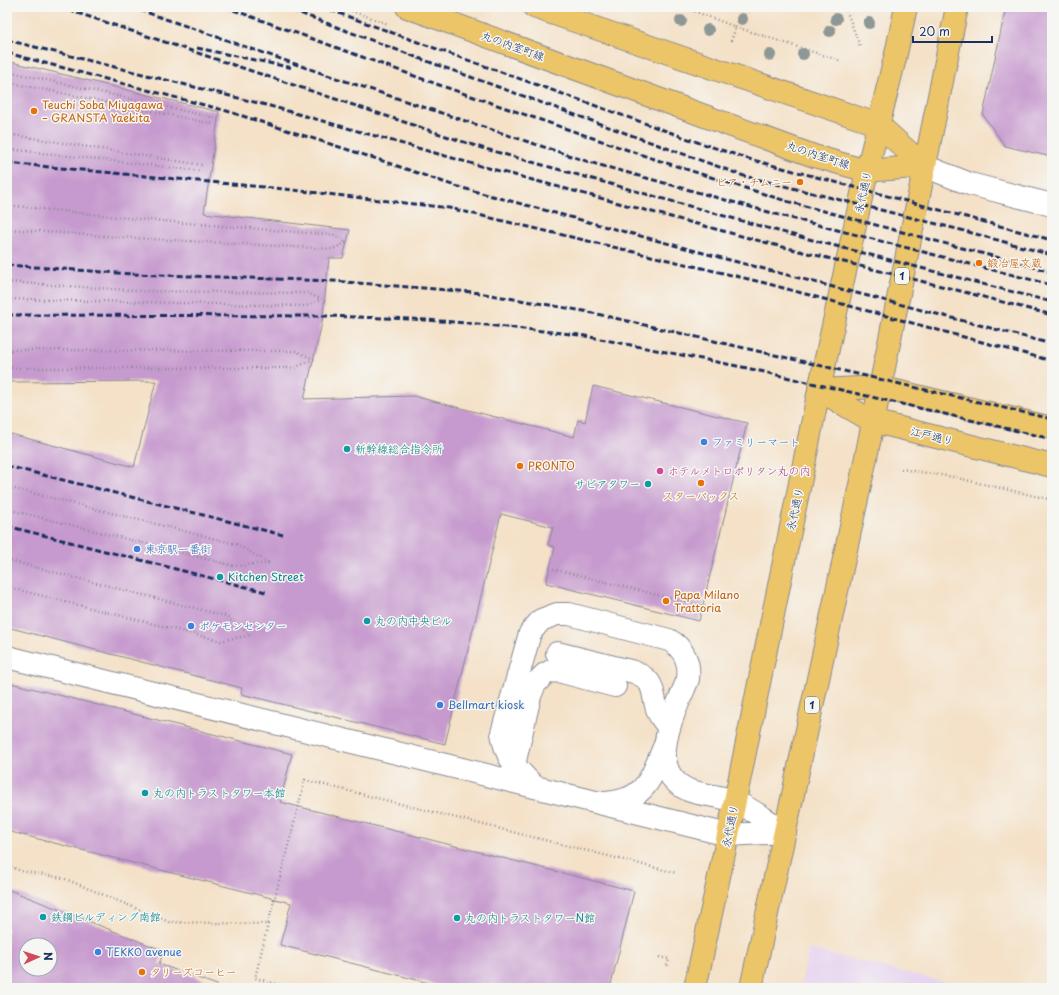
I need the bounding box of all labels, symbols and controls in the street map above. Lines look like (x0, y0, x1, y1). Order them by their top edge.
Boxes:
scale bar (913, 18, 992, 44)
text: 20 m (919, 22, 950, 40)
street label: 丸の内室町線 (479, 26, 547, 65)
place label: Teuchi Soba Miyagawa – GRANSTA Yaekita (42, 96, 163, 126)
marker: Teuchi Soba Miyagawa – GRANSTA Yaekita (29, 106, 39, 116)
street label: 丸の内室町線 (784, 136, 852, 173)
street label: 永代通り (849, 169, 876, 215)
place label: ビア・チムニー (716, 173, 792, 190)
marker: ビア・チムニー (795, 177, 805, 187)
place label: 鍛冶屋文蔵 (987, 254, 1042, 271)
marker: 鍛冶屋文蔵 (974, 258, 984, 268)
road number: 1 (895, 268, 909, 284)
street label: 江戸通り (909, 422, 956, 449)
place label: ファミリーマート (712, 433, 800, 450)
marker: ファミリーマート (699, 437, 709, 447)
place label: 新幹線総合指令所 (355, 440, 443, 457)
marker: 新幹線総合指令所 (342, 444, 352, 454)
place label: PRONTO (528, 457, 575, 474)
marker: PRONTO (515, 461, 525, 471)
place label: ホテルメトロポリタン丸の内 (668, 462, 811, 479)
marker: ホテルメトロポリタン丸の内 (655, 466, 665, 476)
place label: サピアタワー (574, 475, 640, 492)
marker: スターバックス (696, 478, 706, 488)
marker: サピアタワー (643, 479, 653, 489)
street label: 永代通り (782, 486, 807, 532)
place label: スターバックス (663, 487, 740, 504)
place label: 東京駅一番街 (145, 540, 211, 557)
marker: 東京駅一番街 (132, 544, 142, 554)
place label: Kitchen Street (228, 568, 304, 585)
marker: Kitchen Street (215, 572, 225, 582)
place label: Papa Milano Trattoria (674, 586, 739, 616)
marker: Papa Milano Trattoria (661, 596, 671, 606)
place label: 丸の内中央ビル (375, 612, 452, 629)
marker: 丸の内中央ビル (362, 616, 372, 626)
place label: ポケモンセンター (199, 617, 287, 634)
marker: ポケモンセンター (186, 621, 196, 631)
place label: Bellmart kiosk (448, 696, 525, 713)
road number: 1 (805, 697, 819, 713)
marker: Bellmart kiosk (435, 700, 445, 710)
place label: 丸の内トラストタワー本館 (153, 784, 285, 801)
marker: 丸の内トラストタワー本館 (140, 788, 150, 798)
street label: 永代通り (717, 803, 742, 849)
place label: 鉄鋼ビルディング南館 (51, 908, 161, 925)
place label: 丸の内トラストタワーN館 (465, 909, 595, 926)
marker: 鉄鋼ビルディング南館 (38, 912, 48, 922)
marker: 丸の内トラストタワーN館 (452, 913, 462, 923)
north arrow (18, 937, 58, 977)
place label: TEKKO avenue (106, 943, 182, 960)
marker: TEKKO avenue (93, 947, 103, 957)
text: N (40, 952, 57, 962)
place label: タリーズコーヒー (150, 963, 236, 980)
marker: タリーズコーヒー (137, 967, 147, 977)

